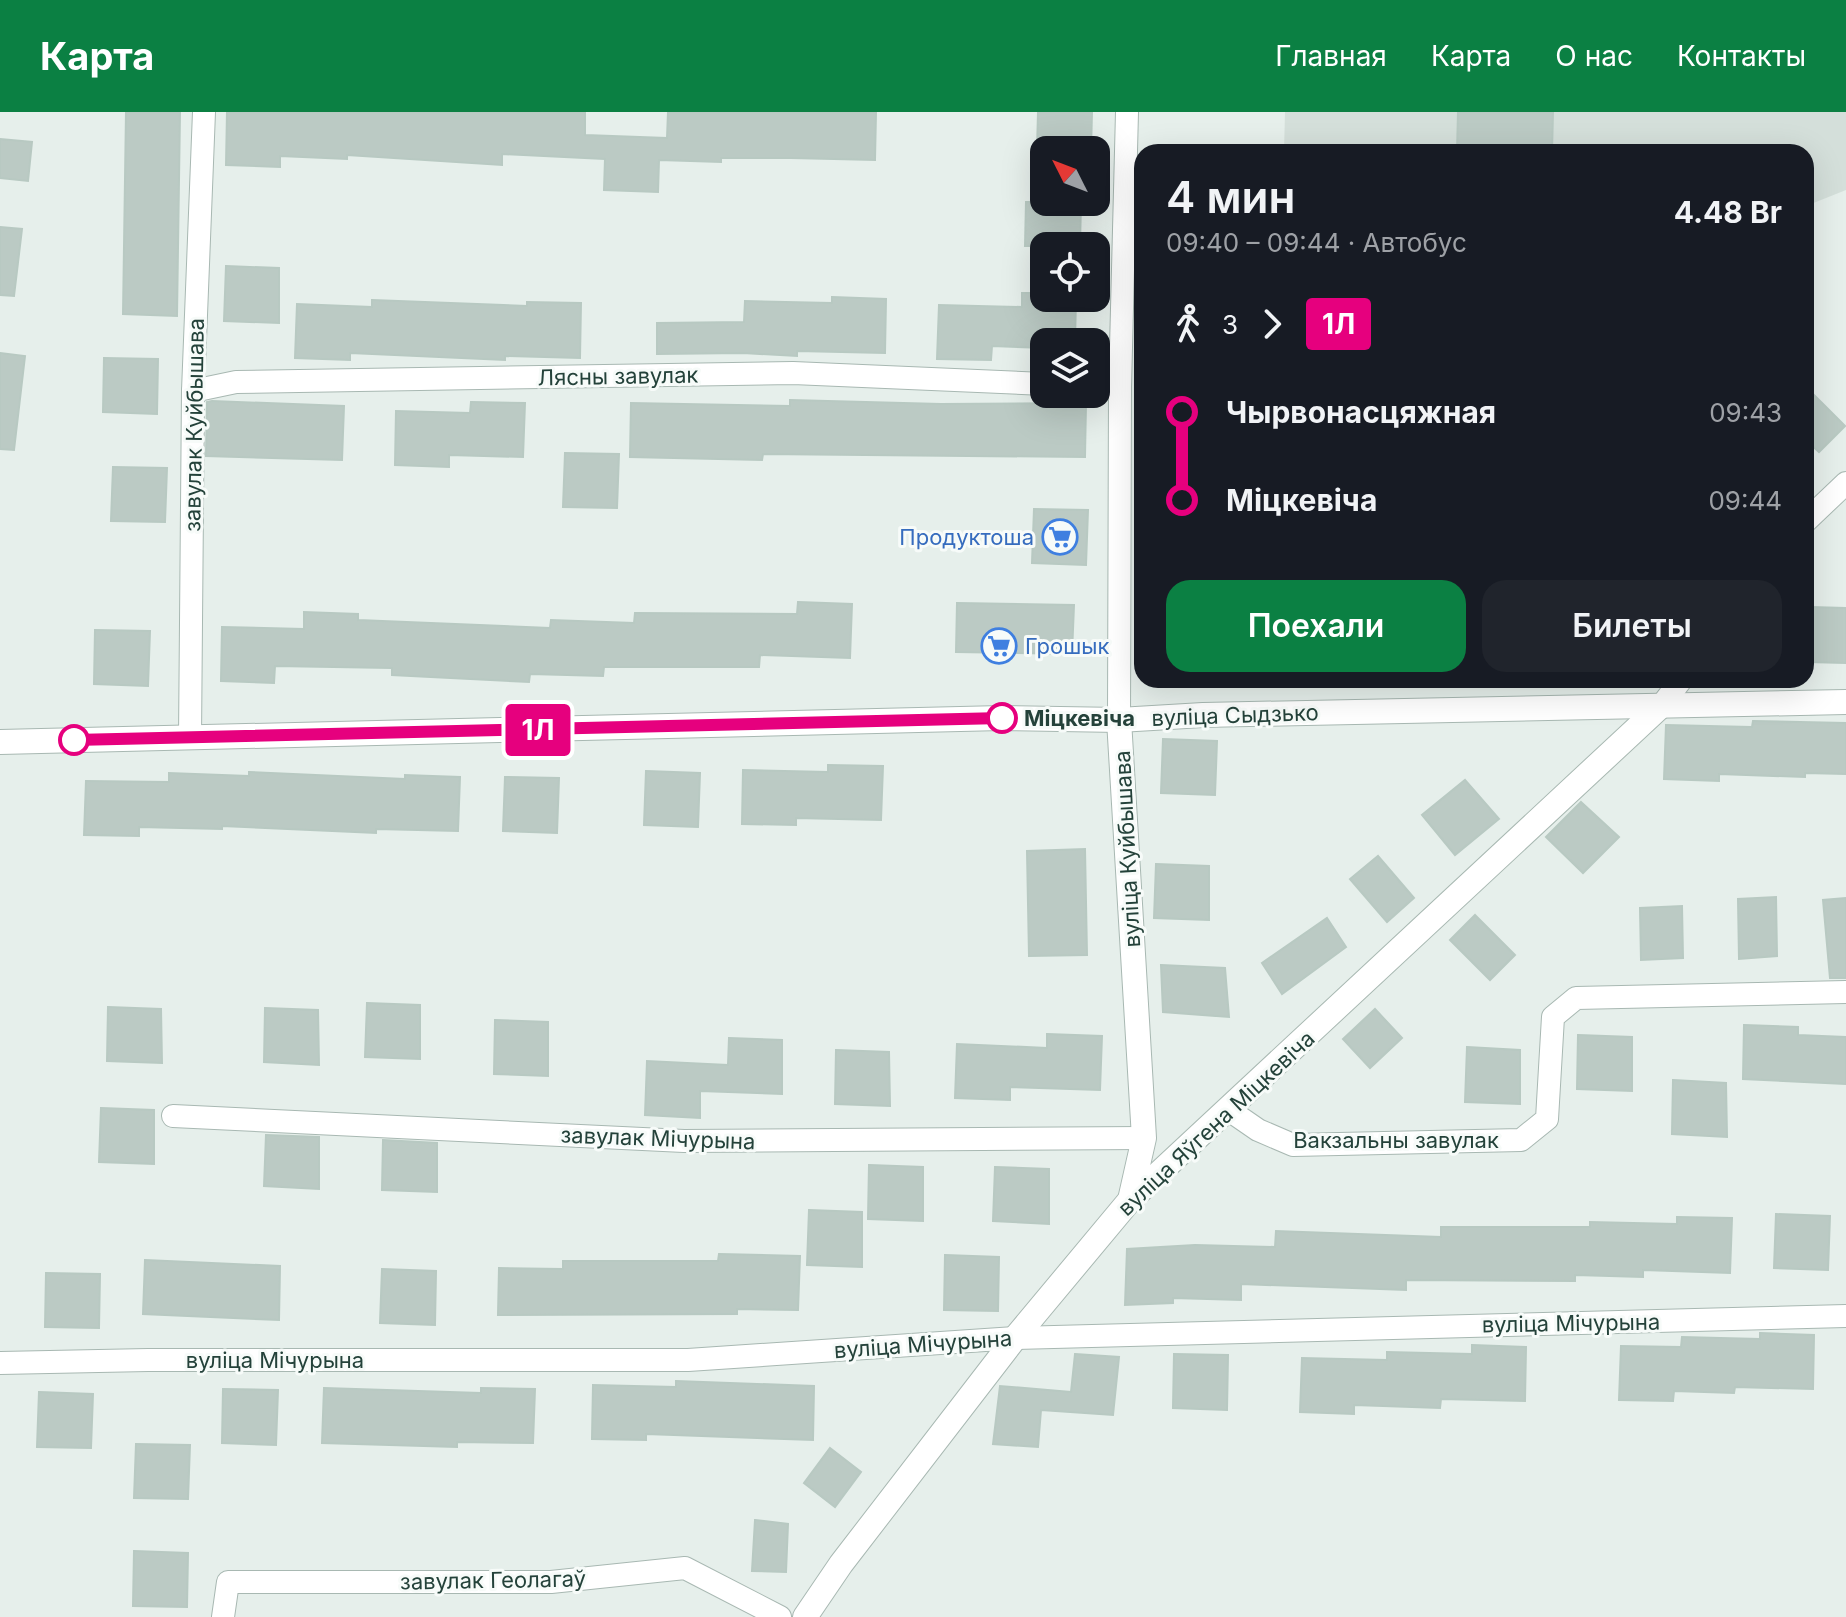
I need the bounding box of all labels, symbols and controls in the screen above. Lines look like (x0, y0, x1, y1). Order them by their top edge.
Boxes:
text: Карта (40, 33, 154, 79)
text: Главная (1275, 39, 1387, 73)
text: Карта (1431, 39, 1511, 73)
text: О нас (1555, 39, 1633, 73)
text: Контакты (1677, 39, 1806, 73)
north arrow (1030, 136, 1110, 216)
map controls (1030, 136, 1110, 408)
text: 4 мин (1166, 170, 1295, 224)
text: 4.48 Br (1674, 194, 1782, 230)
text: 09:40 – 09:44 · Автобус (1166, 227, 1467, 258)
button: locate (1030, 232, 1110, 312)
icon: walk (1166, 302, 1210, 346)
icon: forward (1250, 302, 1294, 346)
text: 1Л (1322, 307, 1355, 341)
text: 3 (1222, 309, 1238, 340)
street label: завулак Куйбышава (179, 318, 209, 532)
button: layers (1030, 328, 1110, 408)
street label: Лясны завулак (537, 362, 699, 390)
text: Чырвонасцяжная (1226, 394, 1496, 430)
text: 09:43 (1709, 397, 1782, 428)
text: Міцкевіча (1226, 482, 1377, 518)
text: 09:44 (1708, 485, 1782, 516)
supermarket icon: Продуктоша (1041, 518, 1079, 556)
place label: Продуктоша (899, 524, 1034, 550)
button: Поехали (1166, 580, 1466, 672)
button: Билеты (1482, 580, 1782, 672)
supermarket icon: Грошык (980, 627, 1018, 665)
place label: Грошык (1025, 633, 1109, 659)
street label: вуліца Сыдзько (1151, 699, 1319, 731)
marker: Міцкевіча (987, 703, 1017, 733)
line badge: 1Л (502, 704, 574, 756)
place label: Міцкевіча (1024, 705, 1135, 731)
text: 1Л (521, 713, 555, 747)
unlabelled marker (59, 725, 89, 755)
street label: вуліца Куйбышава (1109, 750, 1145, 948)
street label: вуліца Яўгена Міцкевіча (1112, 1025, 1320, 1221)
street label: завулак Мічурына (560, 1122, 756, 1154)
street label: Вакзальны завулак (1293, 1127, 1499, 1153)
street label: вуліца Мічурына (1482, 1308, 1660, 1338)
street label: вуліца Мічурына (833, 1325, 1013, 1363)
street label: вуліца Мічурына (186, 1347, 364, 1373)
street label: завулак Геолагаў (400, 1565, 586, 1595)

